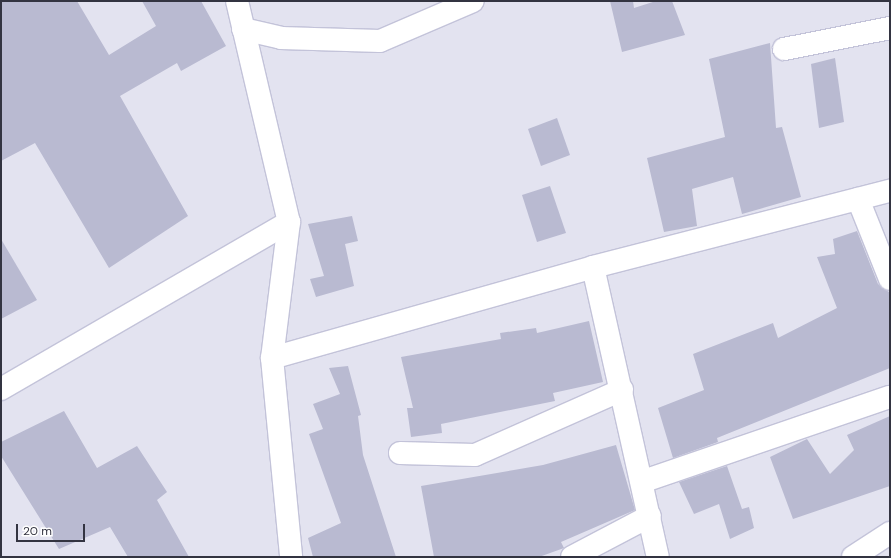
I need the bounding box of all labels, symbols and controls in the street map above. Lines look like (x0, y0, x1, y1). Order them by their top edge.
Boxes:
scale bar (18, 516, 87, 542)
text: 20 m (23, 523, 52, 539)

